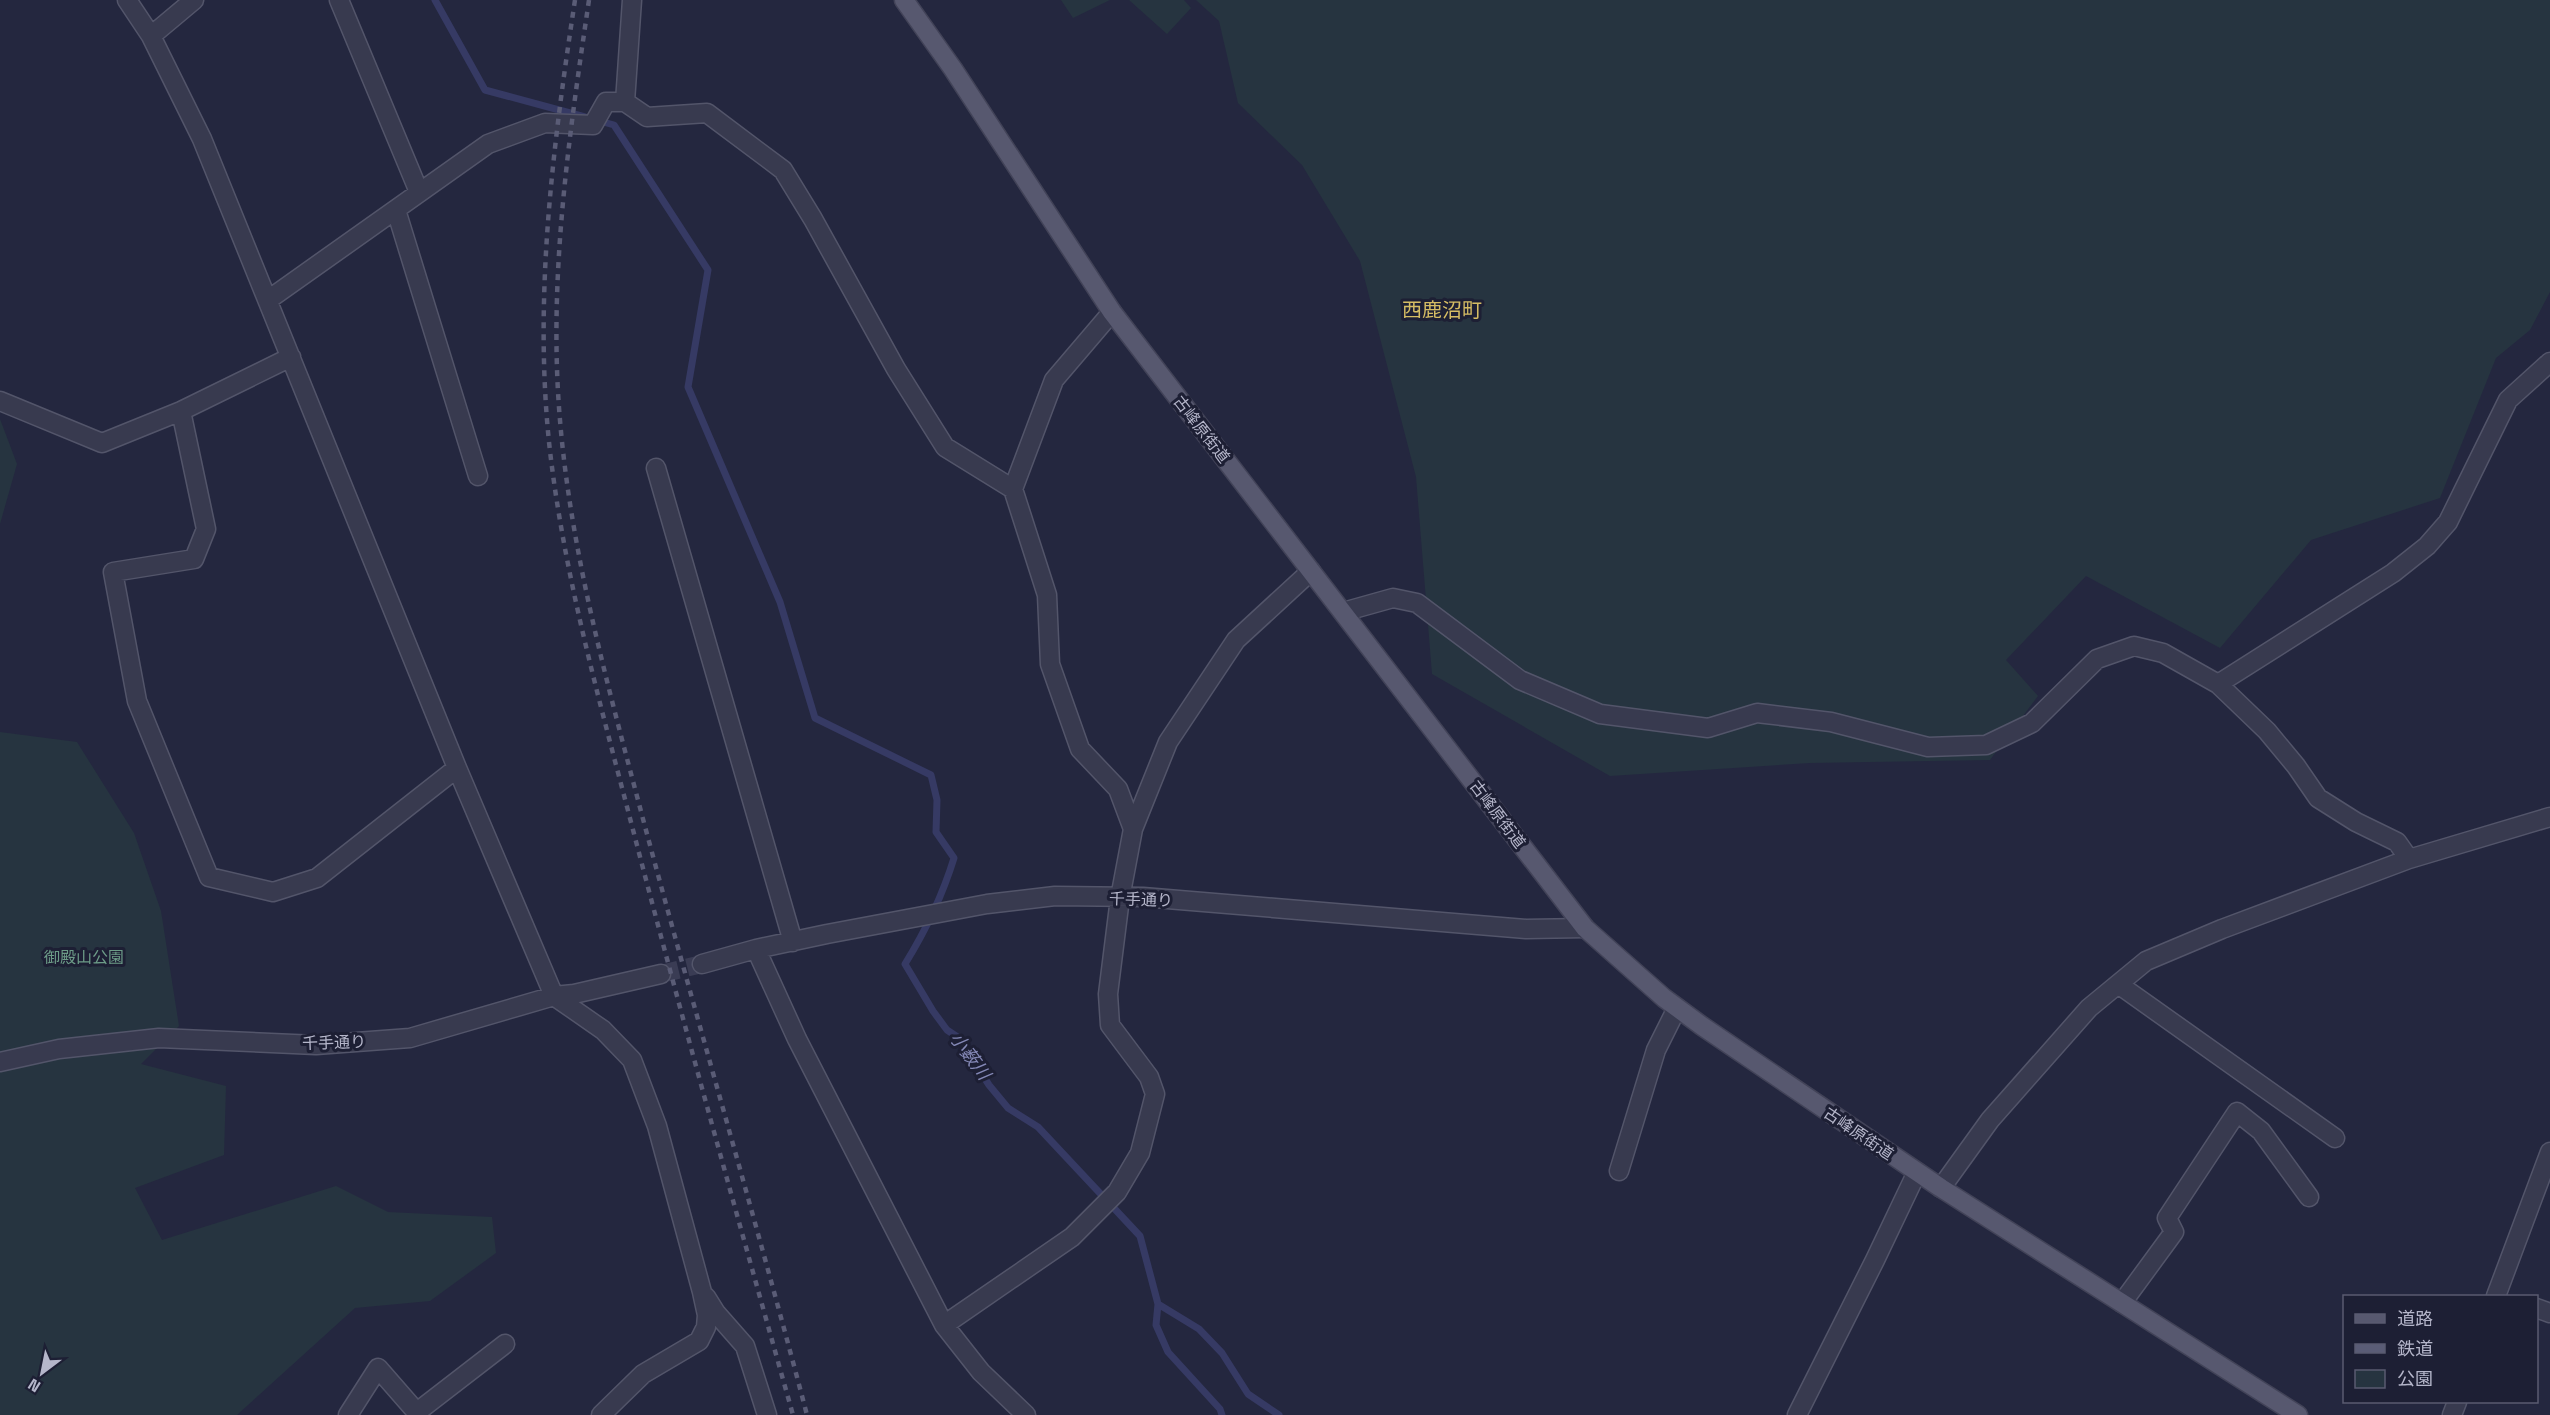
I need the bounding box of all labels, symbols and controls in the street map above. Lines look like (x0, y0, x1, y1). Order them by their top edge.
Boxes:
district label: 西鹿沼町 (1402, 297, 1482, 323)
street label: 古峰原街道 (1169, 391, 1235, 467)
street label: 古峰原街道 (1465, 776, 1530, 853)
street label: 千手通り (1109, 888, 1173, 911)
park label: 御殿山公園 (44, 947, 124, 968)
water label: 小薮川 (945, 1027, 997, 1086)
street label: 千手通り (302, 1031, 366, 1054)
street label: 古峰原街道 (1820, 1102, 1898, 1164)
legend (2343, 1295, 2538, 1403)
text: 道路 (2397, 1307, 2433, 1330)
text: 鉄道 (2397, 1337, 2433, 1360)
north arrow (12, 1343, 72, 1403)
text: 公園 (2397, 1367, 2433, 1390)
text: N (24, 1374, 44, 1397)

